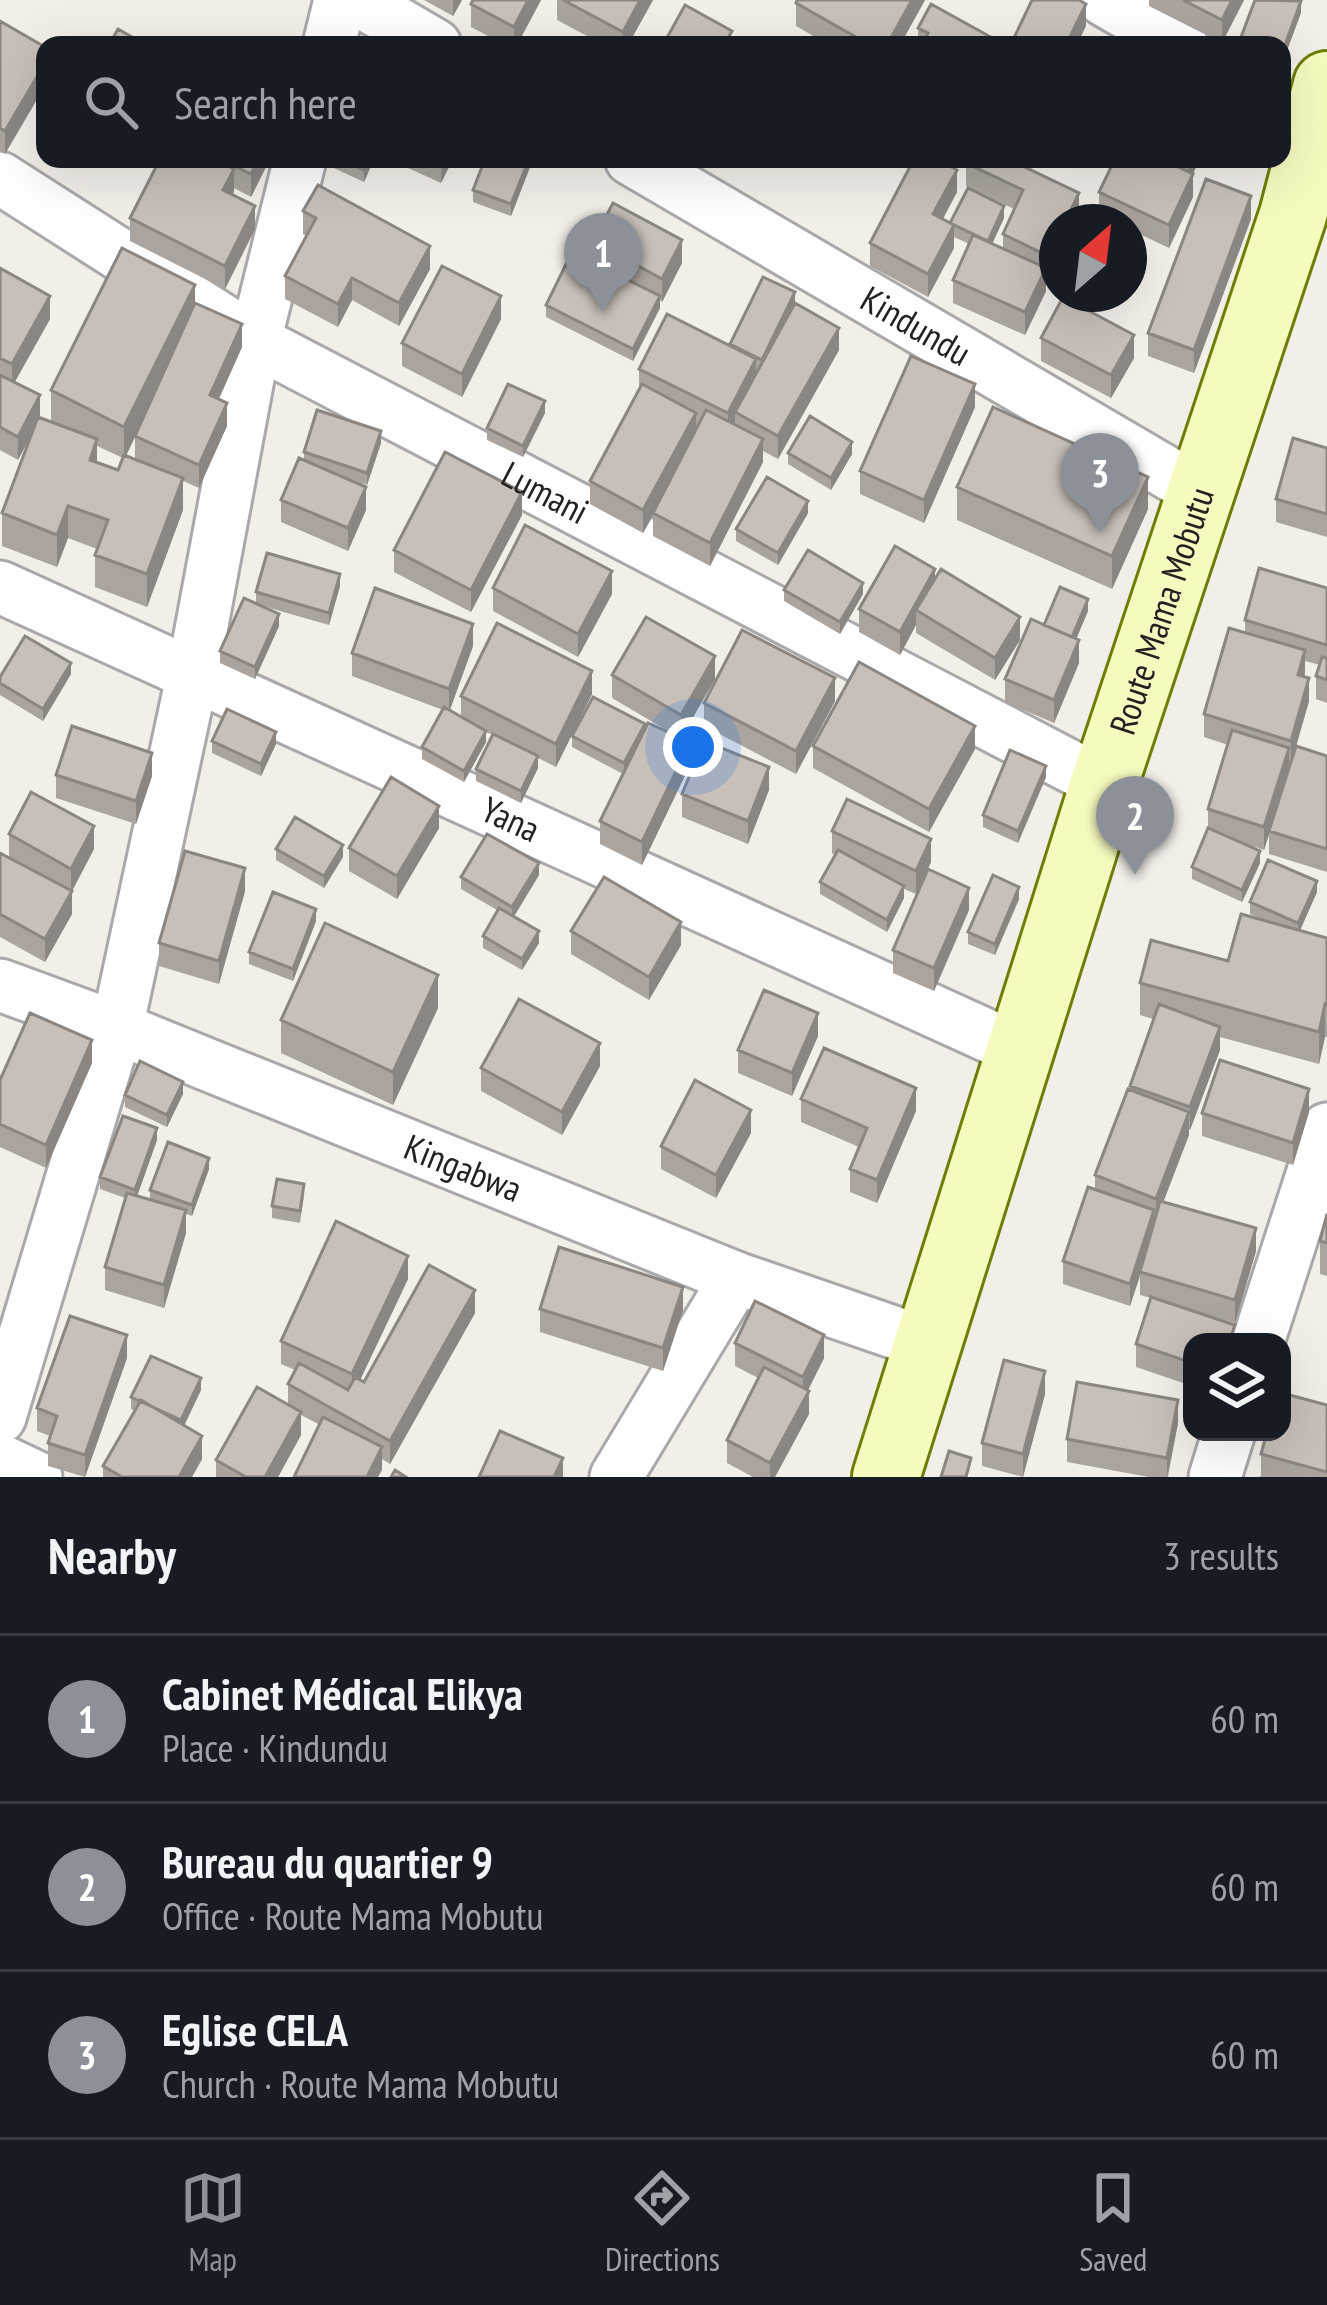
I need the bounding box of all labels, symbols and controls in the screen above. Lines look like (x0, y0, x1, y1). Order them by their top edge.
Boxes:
search box (36, 36, 1291, 168)
icon: search (78, 69, 144, 135)
text: Search here (174, 73, 357, 131)
north arrow (1039, 204, 1147, 312)
pin: 1 (564, 213, 642, 312)
street label: Kindundu (853, 275, 980, 376)
pin: 3 (1061, 433, 1139, 532)
street label: Lumani (494, 450, 597, 534)
street label: Route Mama Mobutu (1098, 481, 1224, 740)
your location (663, 717, 723, 777)
pin: 2 (1096, 776, 1174, 875)
street label: Yana (474, 785, 547, 852)
street label: Kingabwa (398, 1123, 529, 1212)
map controls (1183, 1333, 1291, 1441)
button: layers (1183, 1333, 1291, 1441)
text: Nearby (48, 1522, 176, 1588)
text: 3 results (1163, 1530, 1279, 1581)
text: Cabinet Médical Elikya (162, 1664, 523, 1722)
text: 1 (78, 1693, 96, 1744)
text: 60 m (1210, 1693, 1279, 1744)
text: Place · Kindundu (162, 1722, 388, 1773)
text: Bureau du quartier 9 (162, 1832, 493, 1890)
text: 2 (78, 1861, 96, 1912)
text: 60 m (1210, 1861, 1279, 1912)
text: Office · Route Mama Mobutu (162, 1890, 543, 1941)
text: Eglise CELA (162, 2000, 348, 2058)
text: 3 (78, 2029, 96, 2080)
text: 60 m (1210, 2029, 1279, 2080)
text: Church · Route Mama Mobutu (162, 2058, 559, 2109)
tab: Map (180, 2165, 246, 2280)
tab: Directions (605, 2165, 720, 2280)
tab: Saved (1079, 2165, 1147, 2280)

